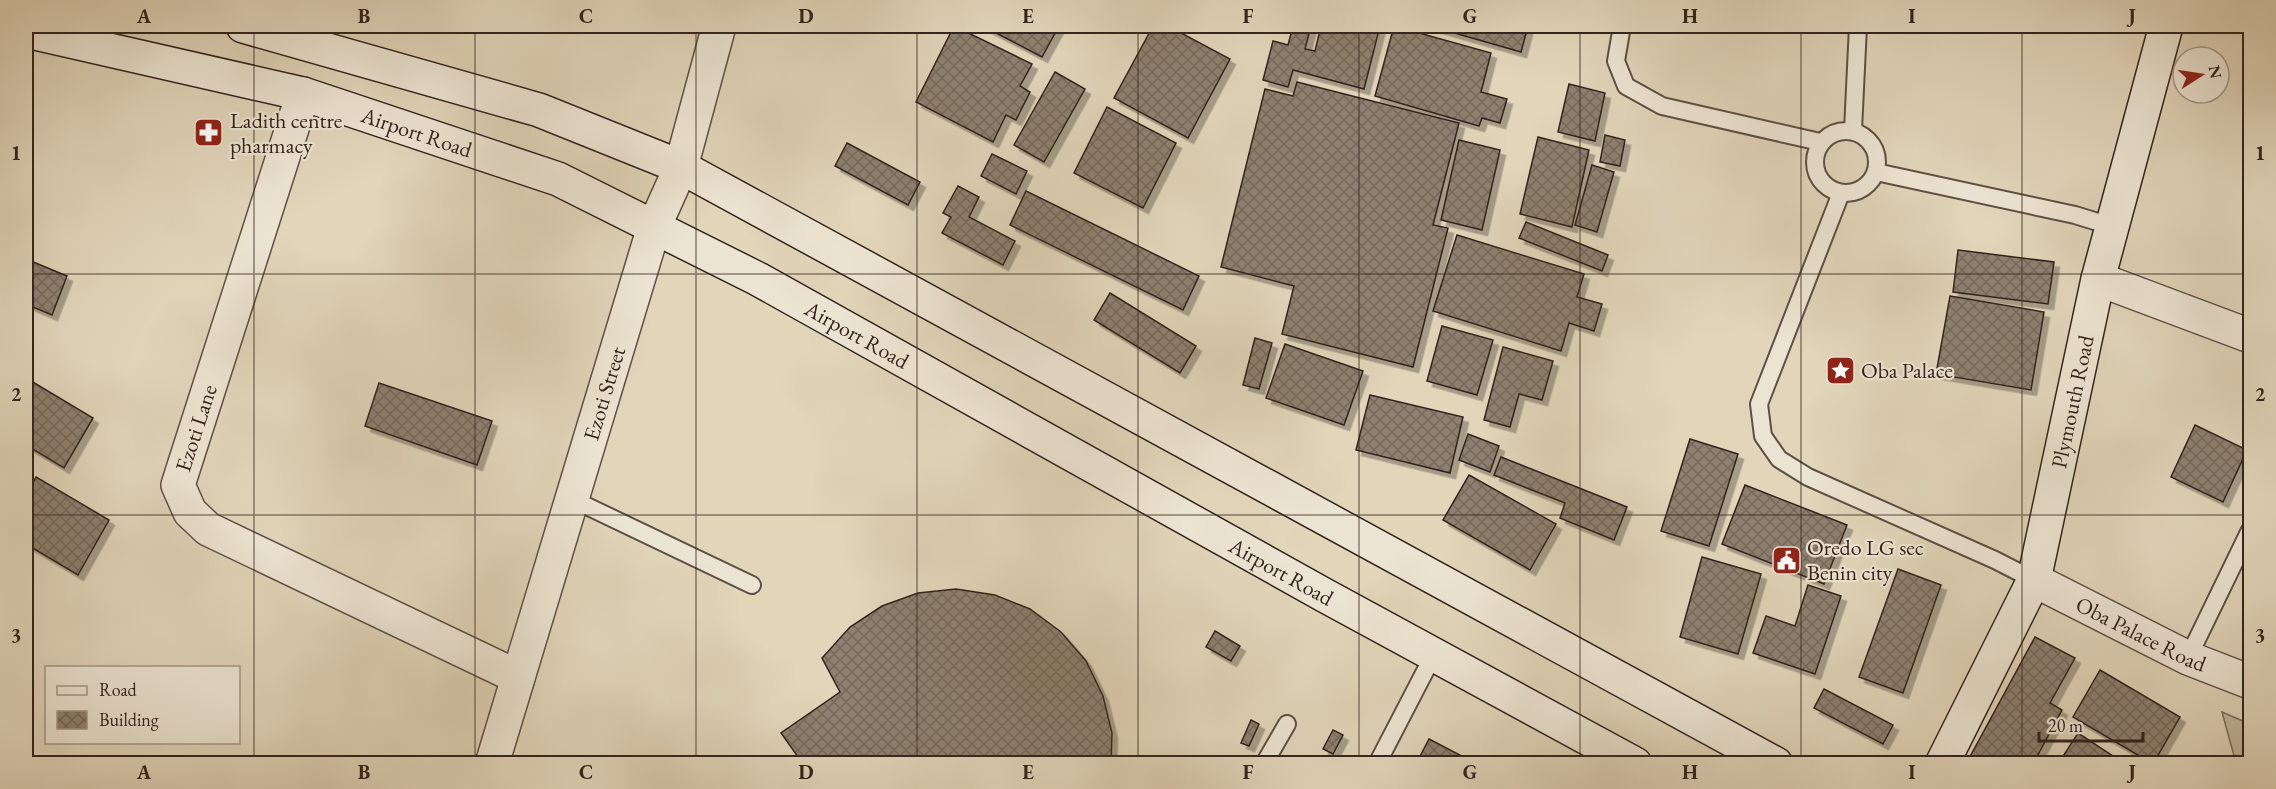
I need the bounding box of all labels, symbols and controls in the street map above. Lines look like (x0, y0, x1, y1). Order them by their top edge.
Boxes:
text: A (136, 3, 152, 29)
text: B (358, 3, 370, 29)
text: C (579, 3, 593, 29)
text: D (798, 3, 814, 29)
text: E (1022, 3, 1034, 29)
text: F (1243, 3, 1254, 29)
text: G (1463, 3, 1477, 29)
text: H (1682, 3, 1698, 29)
text: I (1908, 3, 1916, 29)
text: J (2126, 3, 2136, 29)
north arrow (2171, 45, 2231, 105)
text: N (2204, 63, 2227, 81)
street label: Airport Road (357, 100, 477, 164)
place label: Ladith centre pharmacy (230, 106, 343, 160)
pharmacy icon: Ladith centre pharmacy (193, 117, 225, 149)
text: 1 (11, 140, 21, 166)
text: 1 (2255, 140, 2265, 166)
street label: Airport Road (799, 293, 915, 375)
street label: Plymouth Road (2044, 332, 2100, 471)
street label: Ezoti Street (576, 343, 632, 444)
place icon: Oba Palace (1824, 354, 1856, 386)
place label: Oba Palace (1861, 356, 1953, 385)
street label: Ezoti Lane (168, 380, 224, 475)
text: 2 (11, 381, 22, 407)
text: 2 (2255, 381, 2266, 407)
street label: Airport Road (1223, 530, 1339, 612)
place label: Oredo LG sec Benin city (1807, 533, 1924, 587)
public building icon: Oredo LG sec Benin city (1770, 544, 1802, 576)
street label: Oba Palace Road (2071, 589, 2211, 679)
text: 3 (11, 622, 21, 648)
text: 3 (2255, 622, 2265, 648)
legend (45, 666, 240, 744)
text: Road (99, 678, 138, 701)
scale bar (2039, 705, 2142, 743)
text: Building (99, 708, 159, 731)
text: 20 m (2048, 714, 2083, 737)
text: A (136, 759, 152, 785)
text: B (358, 759, 370, 785)
text: C (579, 759, 593, 785)
text: D (798, 759, 814, 785)
text: E (1022, 759, 1034, 785)
text: F (1243, 759, 1254, 785)
text: G (1463, 759, 1477, 785)
text: H (1682, 759, 1698, 785)
text: I (1908, 759, 1916, 785)
text: J (2126, 759, 2136, 785)

